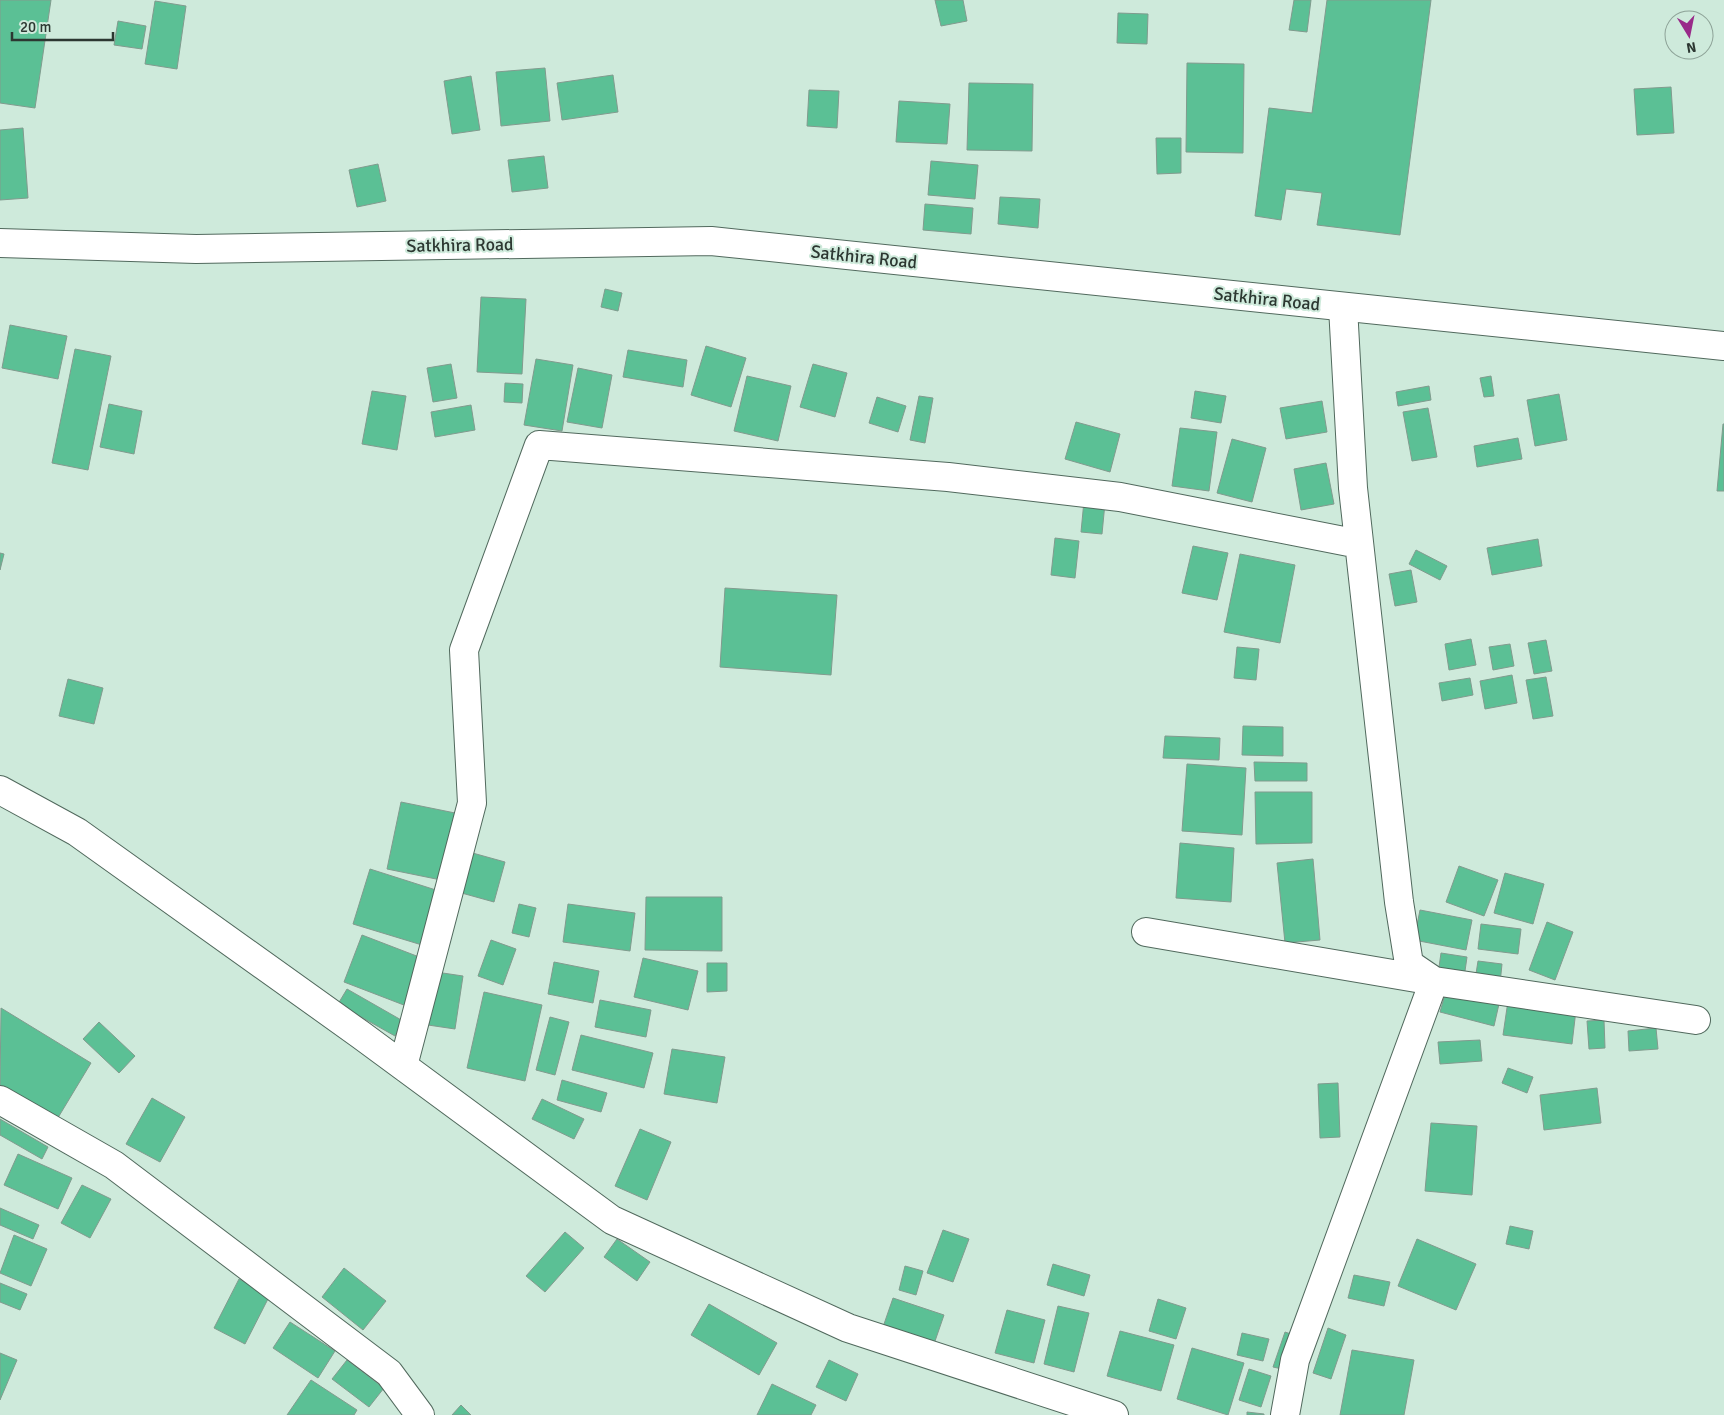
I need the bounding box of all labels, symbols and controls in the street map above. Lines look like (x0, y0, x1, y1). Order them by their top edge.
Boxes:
scale bar (12, 10, 114, 42)
north arrow (1664, 10, 1714, 60)
text: 20 m (20, 18, 51, 36)
text: N (1685, 38, 1697, 57)
street label: Satkhira Road (406, 233, 514, 257)
street label: Satkhira Road (810, 240, 918, 274)
street label: Satkhira Road (1213, 282, 1321, 316)

